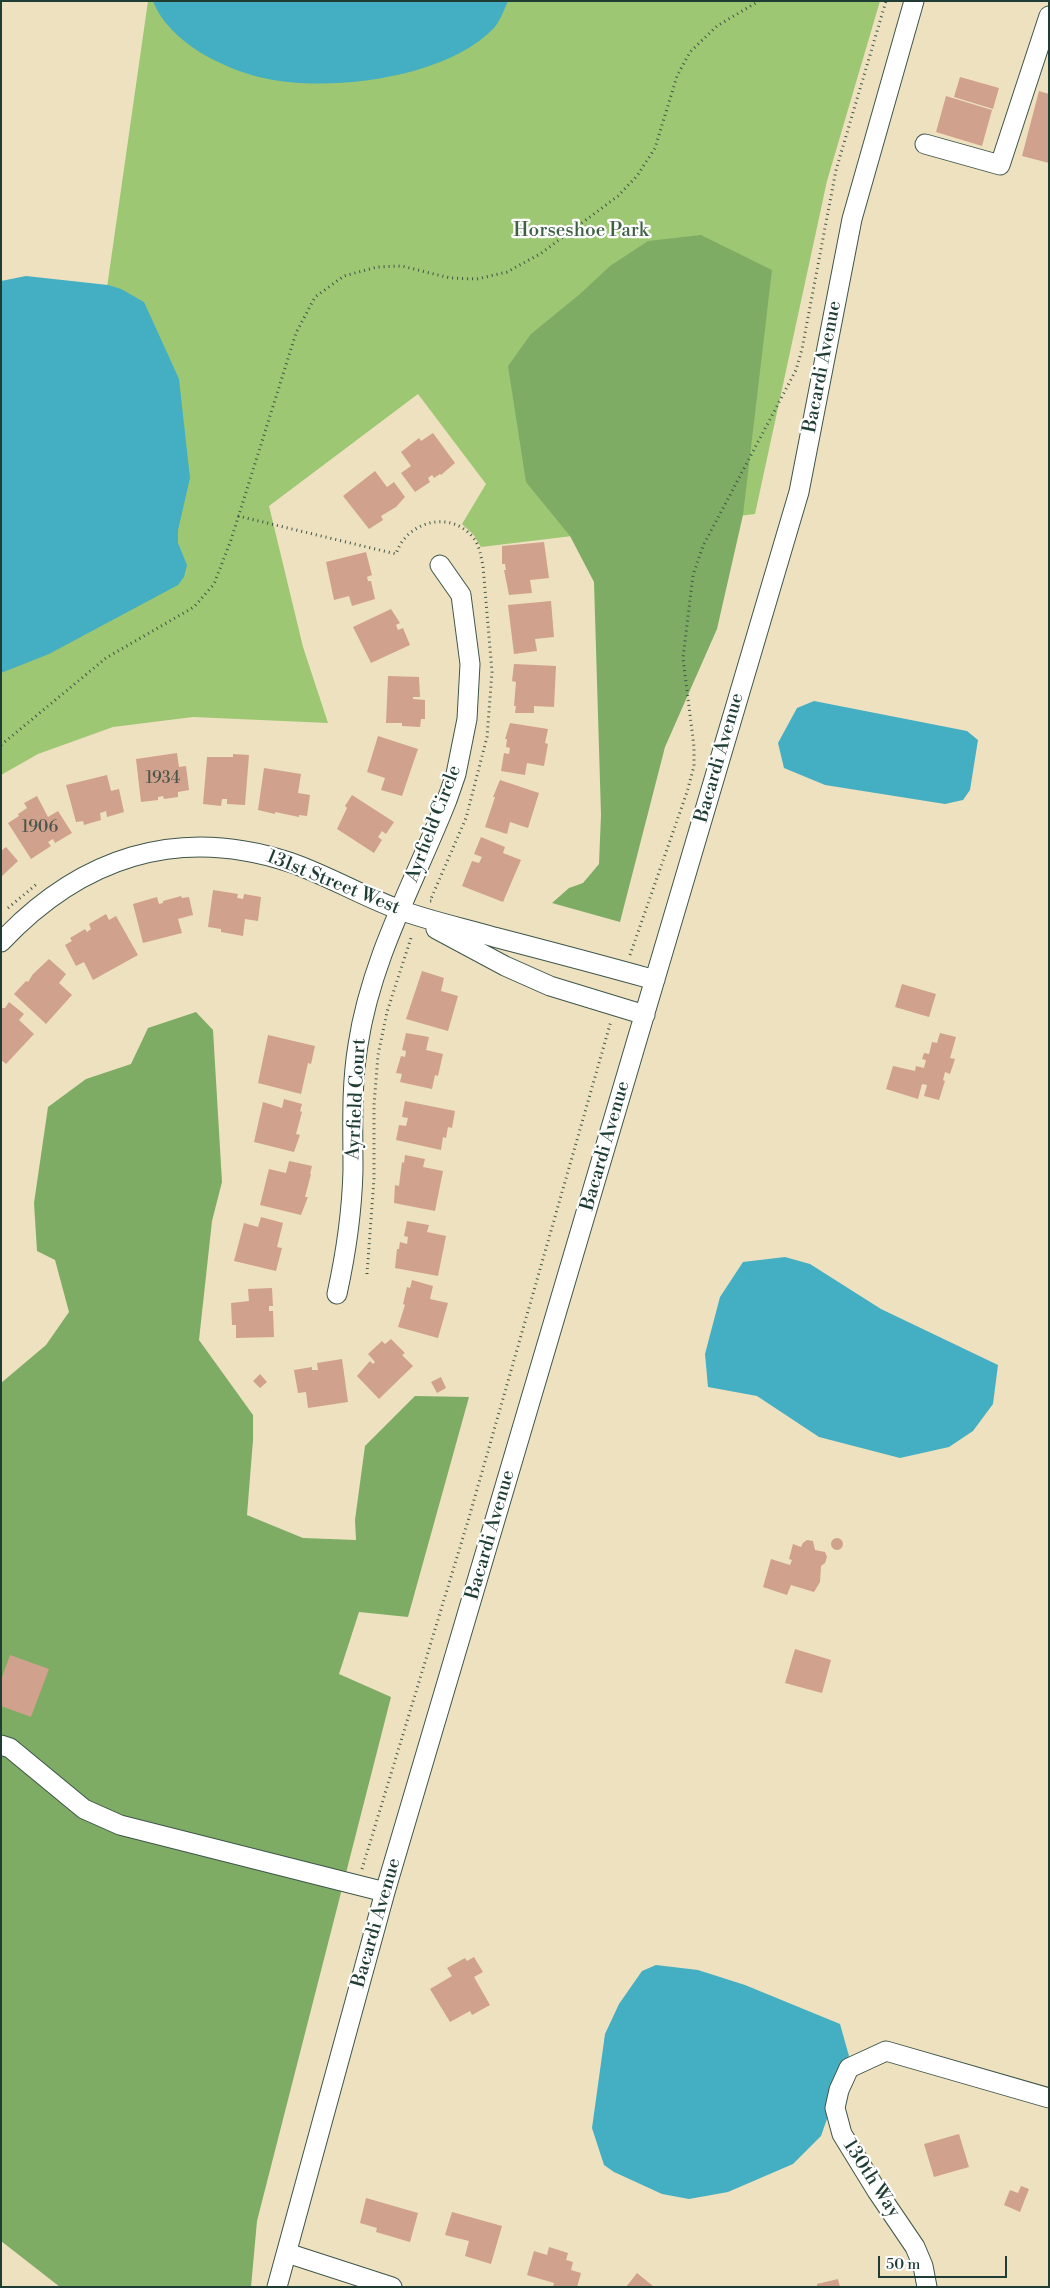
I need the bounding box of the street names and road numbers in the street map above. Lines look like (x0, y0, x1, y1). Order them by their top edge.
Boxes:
street label: Bacardi Avenue (799, 299, 847, 435)
street label: Bacardi Avenue (691, 691, 749, 825)
street label: Ayrfield Circle (401, 762, 467, 886)
street label: 131st Street West (263, 846, 403, 920)
street label: Ayrfield Court (342, 1038, 372, 1160)
street label: Bacardi Avenue (577, 1079, 635, 1213)
street label: Bacardi Avenue (462, 1468, 520, 1602)
street label: Bacardi Avenue (348, 1856, 406, 1990)
street label: 130th Way (837, 2136, 905, 2222)

